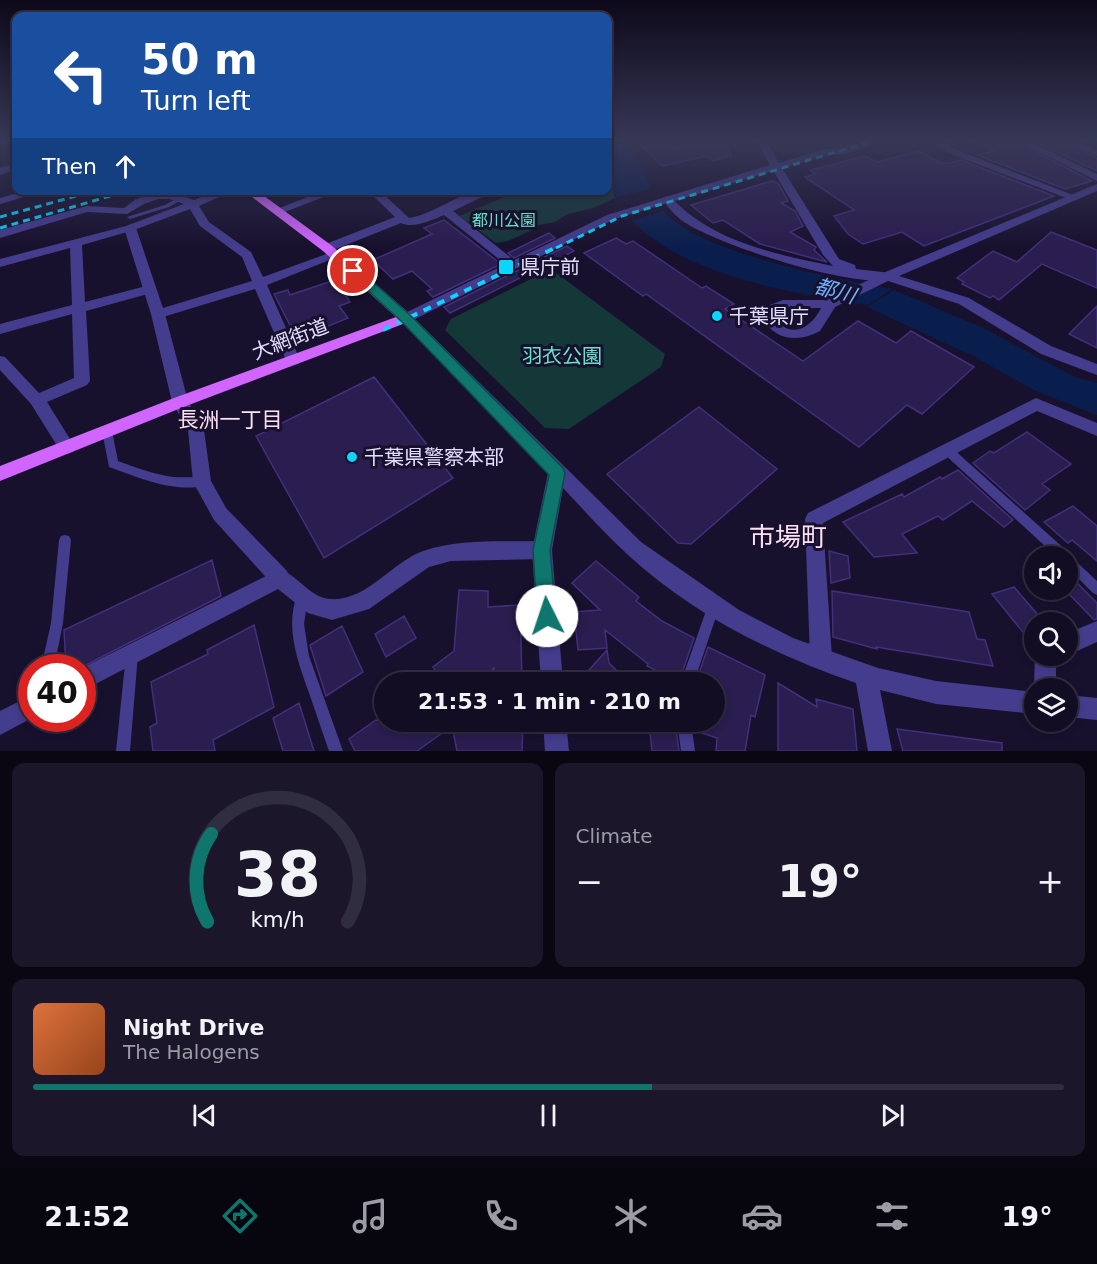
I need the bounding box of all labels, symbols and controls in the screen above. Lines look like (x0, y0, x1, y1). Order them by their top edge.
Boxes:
text: 50 m (141, 35, 258, 84)
icon: left (42, 36, 120, 114)
text: Turn left (141, 85, 251, 116)
icon: ahead (109, 150, 142, 183)
text: Then (42, 154, 97, 179)
park label: 都川公園 (472, 211, 536, 230)
pin (327, 245, 378, 296)
icon: arrive (336, 254, 369, 287)
place label: 県庁前 (520, 255, 580, 279)
marker: 県庁前 (497, 258, 515, 276)
water label: 都川 (812, 274, 860, 309)
place label: 千葉県庁 (729, 304, 809, 328)
marker: 千葉県庁 (710, 309, 724, 323)
street label: 大網街道 (248, 313, 332, 365)
park label: 羽衣公園 (522, 344, 602, 368)
district label: 長洲一丁目 (178, 408, 283, 432)
place label: 千葉県警察本部 (364, 445, 504, 469)
marker: 千葉県警察本部 (345, 450, 359, 464)
district label: 市場町 (749, 522, 827, 552)
map controls (1024, 546, 1078, 732)
button: sound (1024, 546, 1078, 600)
position arrow (515, 584, 579, 648)
button: search (1024, 612, 1078, 666)
speed limit sign: 40 (18, 654, 96, 732)
button: layers (1024, 678, 1078, 732)
text: 21:53 · 1 min · 210 m (418, 689, 681, 714)
text: Climate (576, 824, 652, 848)
text: 38 (234, 838, 321, 911)
text: 19° (777, 855, 862, 908)
text: − (576, 862, 603, 901)
text: + (1036, 862, 1064, 901)
text: km/h (250, 907, 304, 932)
text: Night Drive (123, 1015, 264, 1040)
text: The Halogens (123, 1040, 260, 1064)
icon: previous (188, 1099, 221, 1132)
icon: pause (532, 1099, 565, 1132)
icon: next (876, 1099, 909, 1132)
icon: directions (219, 1195, 261, 1237)
icon: music (349, 1195, 391, 1237)
icon: phone (480, 1195, 522, 1237)
icon: climate (610, 1195, 652, 1237)
icon: car (741, 1195, 783, 1237)
icon: filters (871, 1195, 913, 1237)
text: 21:52 (44, 1201, 130, 1232)
text: 19° (1002, 1201, 1053, 1232)

